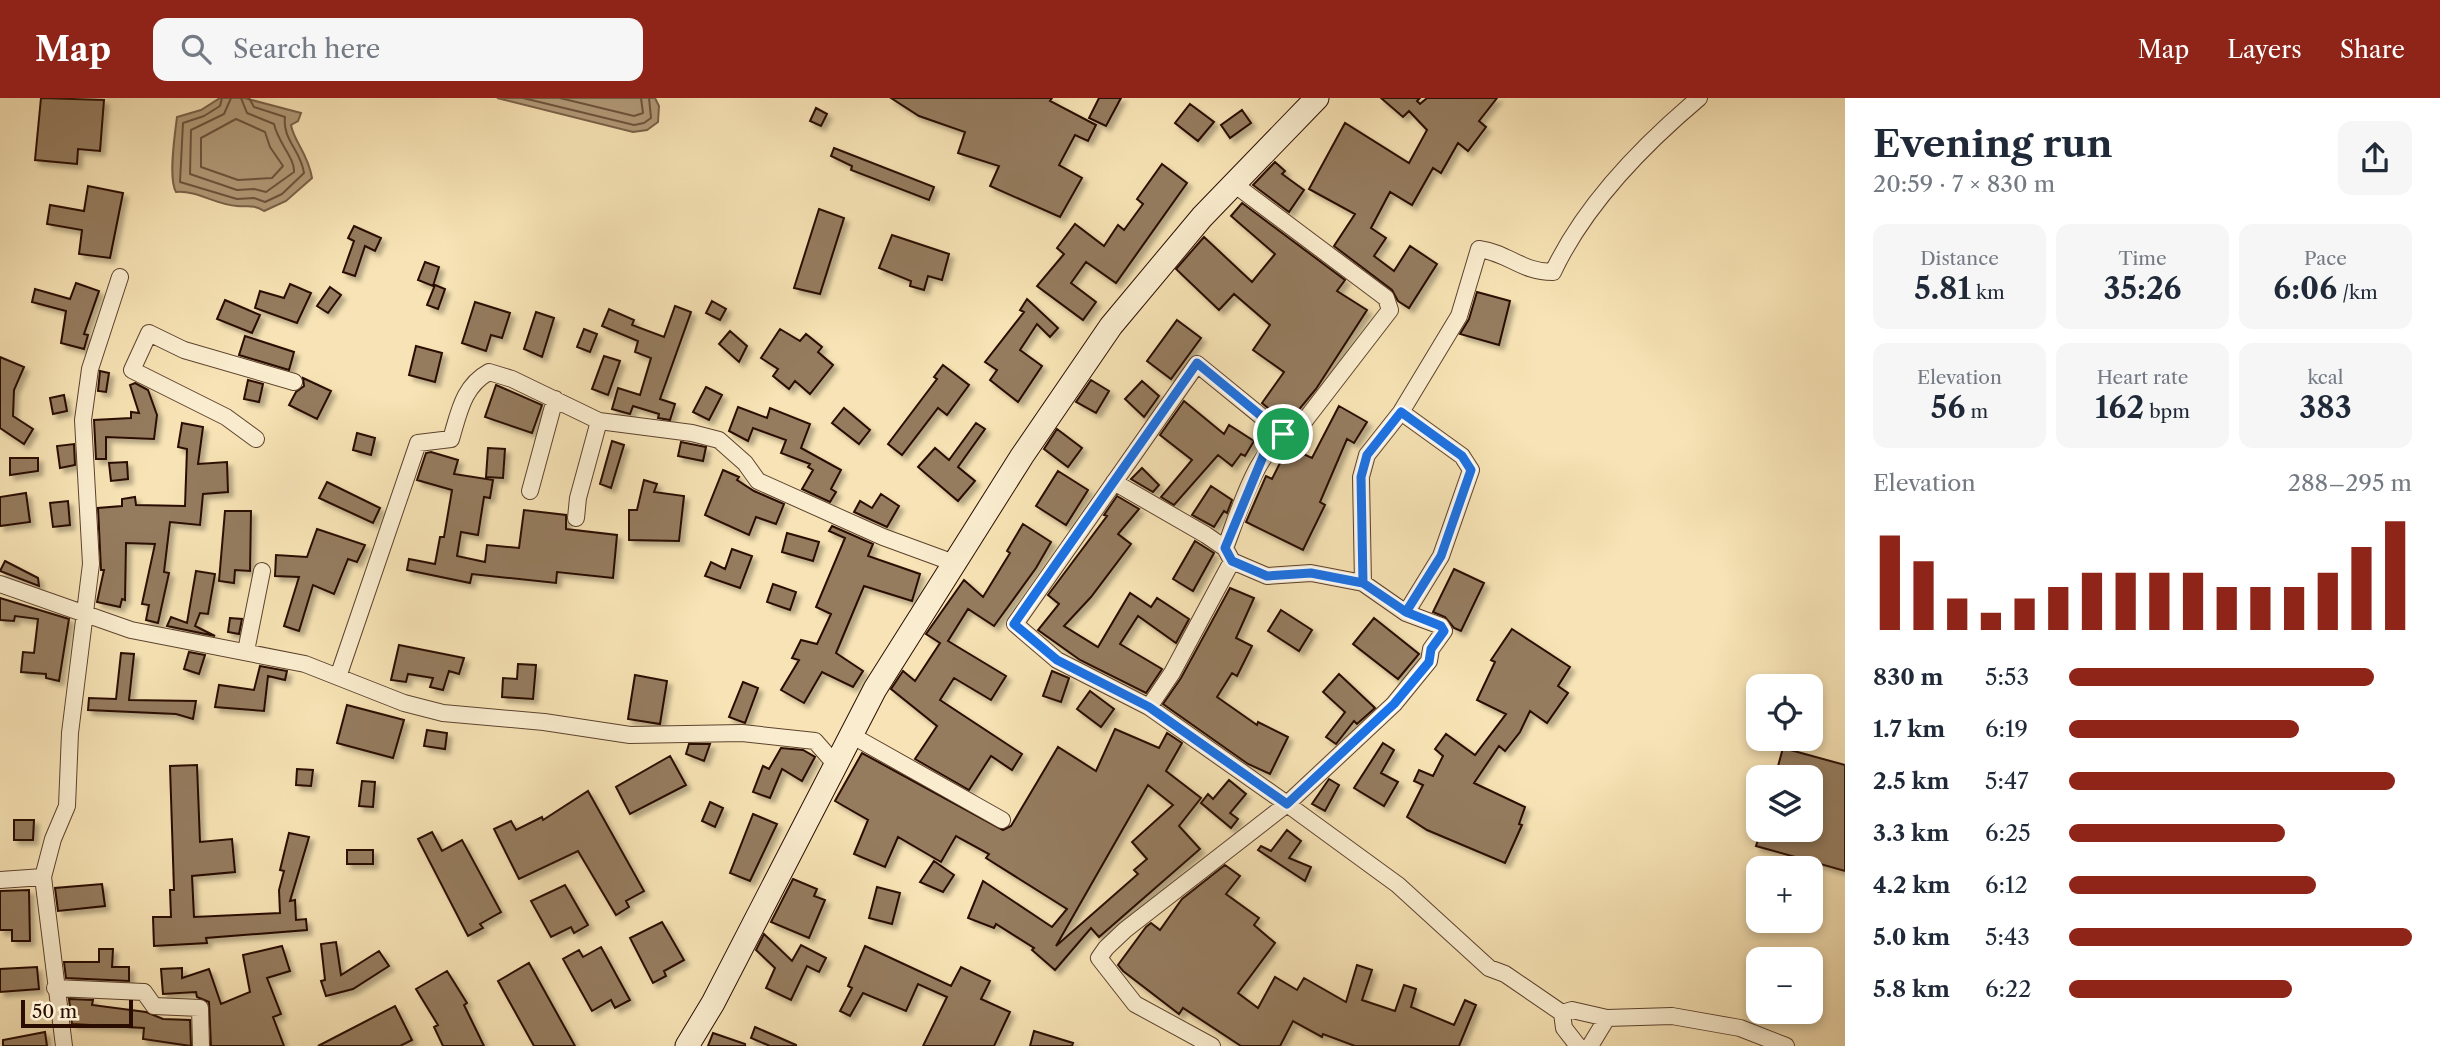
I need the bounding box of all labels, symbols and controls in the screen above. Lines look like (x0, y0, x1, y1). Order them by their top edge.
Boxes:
search box (153, 18, 643, 81)
text: Map (35, 29, 111, 70)
icon: search (177, 30, 215, 68)
text: Search here (233, 33, 380, 65)
text: Map (2138, 35, 2189, 64)
text: Layers (2227, 35, 2302, 64)
text: Share (2340, 35, 2405, 64)
text: Evening run (1873, 120, 2113, 167)
button: share (2338, 121, 2412, 195)
text: 20:59 · 7 × 830 m (1873, 170, 2055, 198)
text: Distance (1920, 247, 1999, 270)
text: Time (2118, 247, 2167, 270)
text: Pace (2304, 247, 2347, 270)
text: 5.81 (1914, 270, 1971, 307)
text: 35:26 (2103, 270, 2182, 307)
text: 6:06 (2273, 270, 2337, 307)
text: km (1971, 281, 2005, 304)
text: /km (2337, 281, 2378, 304)
text: Elevation (1917, 366, 2002, 389)
text: Heart rate (2097, 366, 2188, 389)
text: kcal (2308, 366, 2343, 389)
text: 56 (1931, 389, 1965, 426)
text: 162 (2095, 389, 2144, 426)
text: 383 (2299, 389, 2352, 426)
text: m (1965, 400, 1988, 423)
text: bpm (2144, 400, 2190, 423)
pin (1253, 404, 1313, 464)
icon: arrive (1264, 415, 1302, 453)
text: Elevation (1873, 469, 1976, 497)
text: 288–295 m (2288, 469, 2412, 497)
text: 830 m (1873, 663, 1944, 691)
text: 5:53 (1985, 663, 2029, 691)
map controls (1746, 674, 1823, 1024)
button: locate (1746, 674, 1823, 751)
text: 1.7 km (1873, 715, 1945, 743)
text: 6:19 (1985, 715, 2028, 743)
button: layers (1746, 765, 1823, 842)
text: 2.5 km (1873, 767, 1949, 795)
text: 5:47 (1985, 767, 2029, 795)
text: 3.3 km (1873, 819, 1949, 847)
text: 6:25 (1985, 819, 2031, 847)
button: + (1746, 856, 1823, 933)
text: 4.2 km (1873, 871, 1950, 899)
text: 6:12 (1985, 871, 2028, 899)
text: 5.0 km (1873, 923, 1950, 951)
text: 5:43 (1985, 923, 2030, 951)
button: − (1746, 947, 1823, 1024)
text: 5.8 km (1873, 975, 1950, 1003)
text: 6:22 (1985, 975, 2031, 1003)
scale bar (21, 997, 133, 1029)
text: 50 m (32, 1000, 77, 1023)

